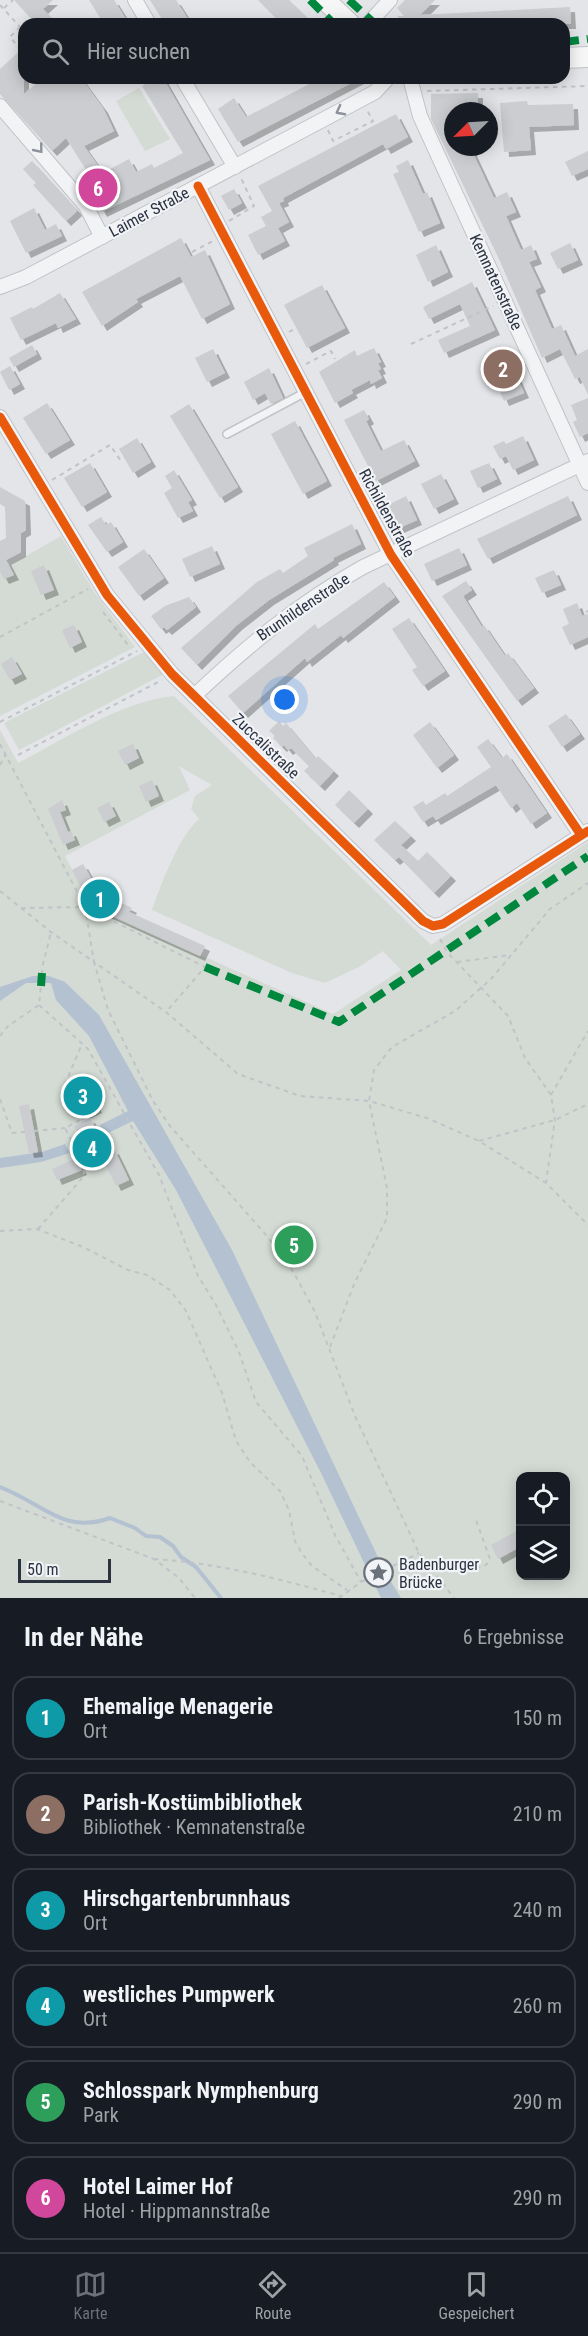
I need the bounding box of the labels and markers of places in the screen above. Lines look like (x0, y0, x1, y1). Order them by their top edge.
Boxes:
pin: 6 (78, 166, 118, 210)
pin: 2 (484, 346, 522, 392)
pin: 1 (80, 876, 120, 922)
pin: 3 (64, 1074, 103, 1118)
pin: 4 (72, 1126, 112, 1170)
pin: 5 (274, 1222, 314, 1268)
place label: Badenburger Brücke (399, 1555, 479, 1592)
place icon: Badenburger Brücke (362, 1557, 394, 1589)

